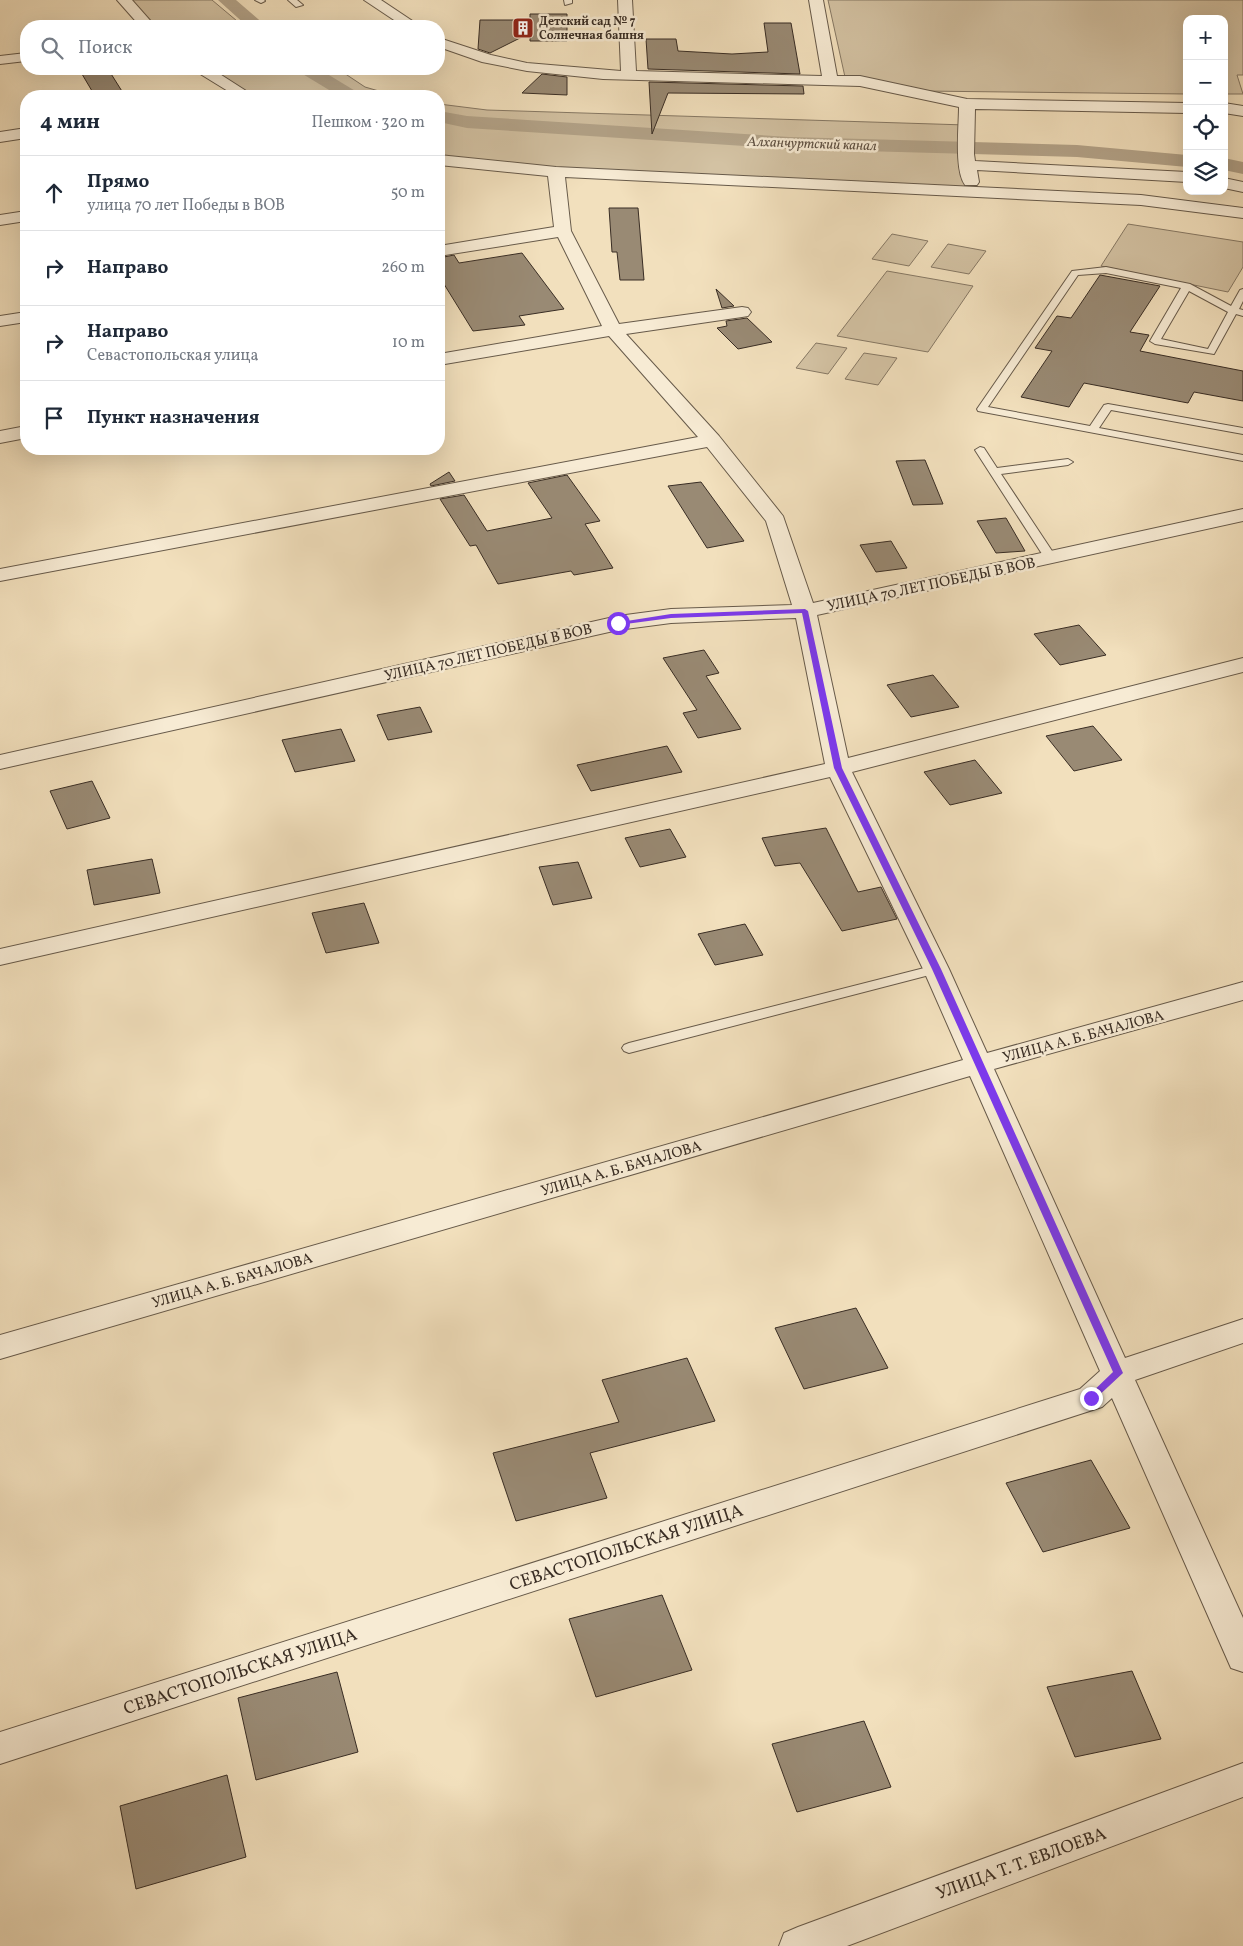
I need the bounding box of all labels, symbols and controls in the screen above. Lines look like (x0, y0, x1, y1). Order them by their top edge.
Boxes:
place label: Детский сад № 7 Солнечная башня (539, 14, 644, 44)
map controls (1183, 15, 1228, 195)
button: + (1183, 15, 1228, 60)
building icon: Детский сад № 7 Солнечная башня (511, 16, 535, 40)
search box (20, 20, 445, 75)
icon: search (38, 34, 66, 62)
text: Поиск (78, 35, 132, 61)
button: − (1183, 60, 1228, 105)
button: locate (1183, 105, 1228, 150)
text: 4 мин (40, 108, 100, 137)
text: Пешком · 320 m (312, 112, 425, 134)
water label: Алханчуртский канал (746, 133, 877, 156)
button: layers (1183, 150, 1228, 195)
text: Прямо (87, 169, 149, 195)
icon: ahead (40, 179, 68, 207)
text: 50 m (391, 182, 425, 204)
text: улица 70 лет Победы в ВОВ (87, 195, 285, 217)
icon: right (40, 254, 68, 282)
text: Направо (87, 255, 169, 281)
text: 260 m (381, 257, 425, 279)
text: Направо (87, 319, 169, 345)
icon: right (40, 329, 68, 357)
text: 10 m (392, 332, 425, 354)
text: Севастопольская улица (87, 345, 258, 367)
icon: arrive (40, 404, 68, 432)
text: Пункт назначения (87, 405, 260, 431)
street label: УЛИЦА 70 ЛЕТ ПОБЕДЫ В ВОВ (825, 553, 1038, 618)
route start (607, 612, 630, 635)
street label: УЛИЦА 70 ЛЕТ ПОБЕДЫ В ВОВ (382, 619, 594, 688)
street label: УЛИЦА А. Б. БАЧАЛОВА (1000, 1006, 1167, 1069)
street label: УЛИЦА А. Б. БАЧАЛОВА (539, 1136, 705, 1202)
street label: УЛИЦА А. Б. БАЧАЛОВА (150, 1248, 316, 1314)
route end (1080, 1387, 1103, 1410)
street label: СЕВАСТОПОЛЬСКАЯ УЛИЦА (506, 1499, 747, 1598)
street label: СЕВАСТОПОЛЬСКАЯ УЛИЦА (120, 1623, 361, 1722)
street label: УЛИЦА Т. Т. ЕВЛОЕВА (933, 1822, 1110, 1907)

